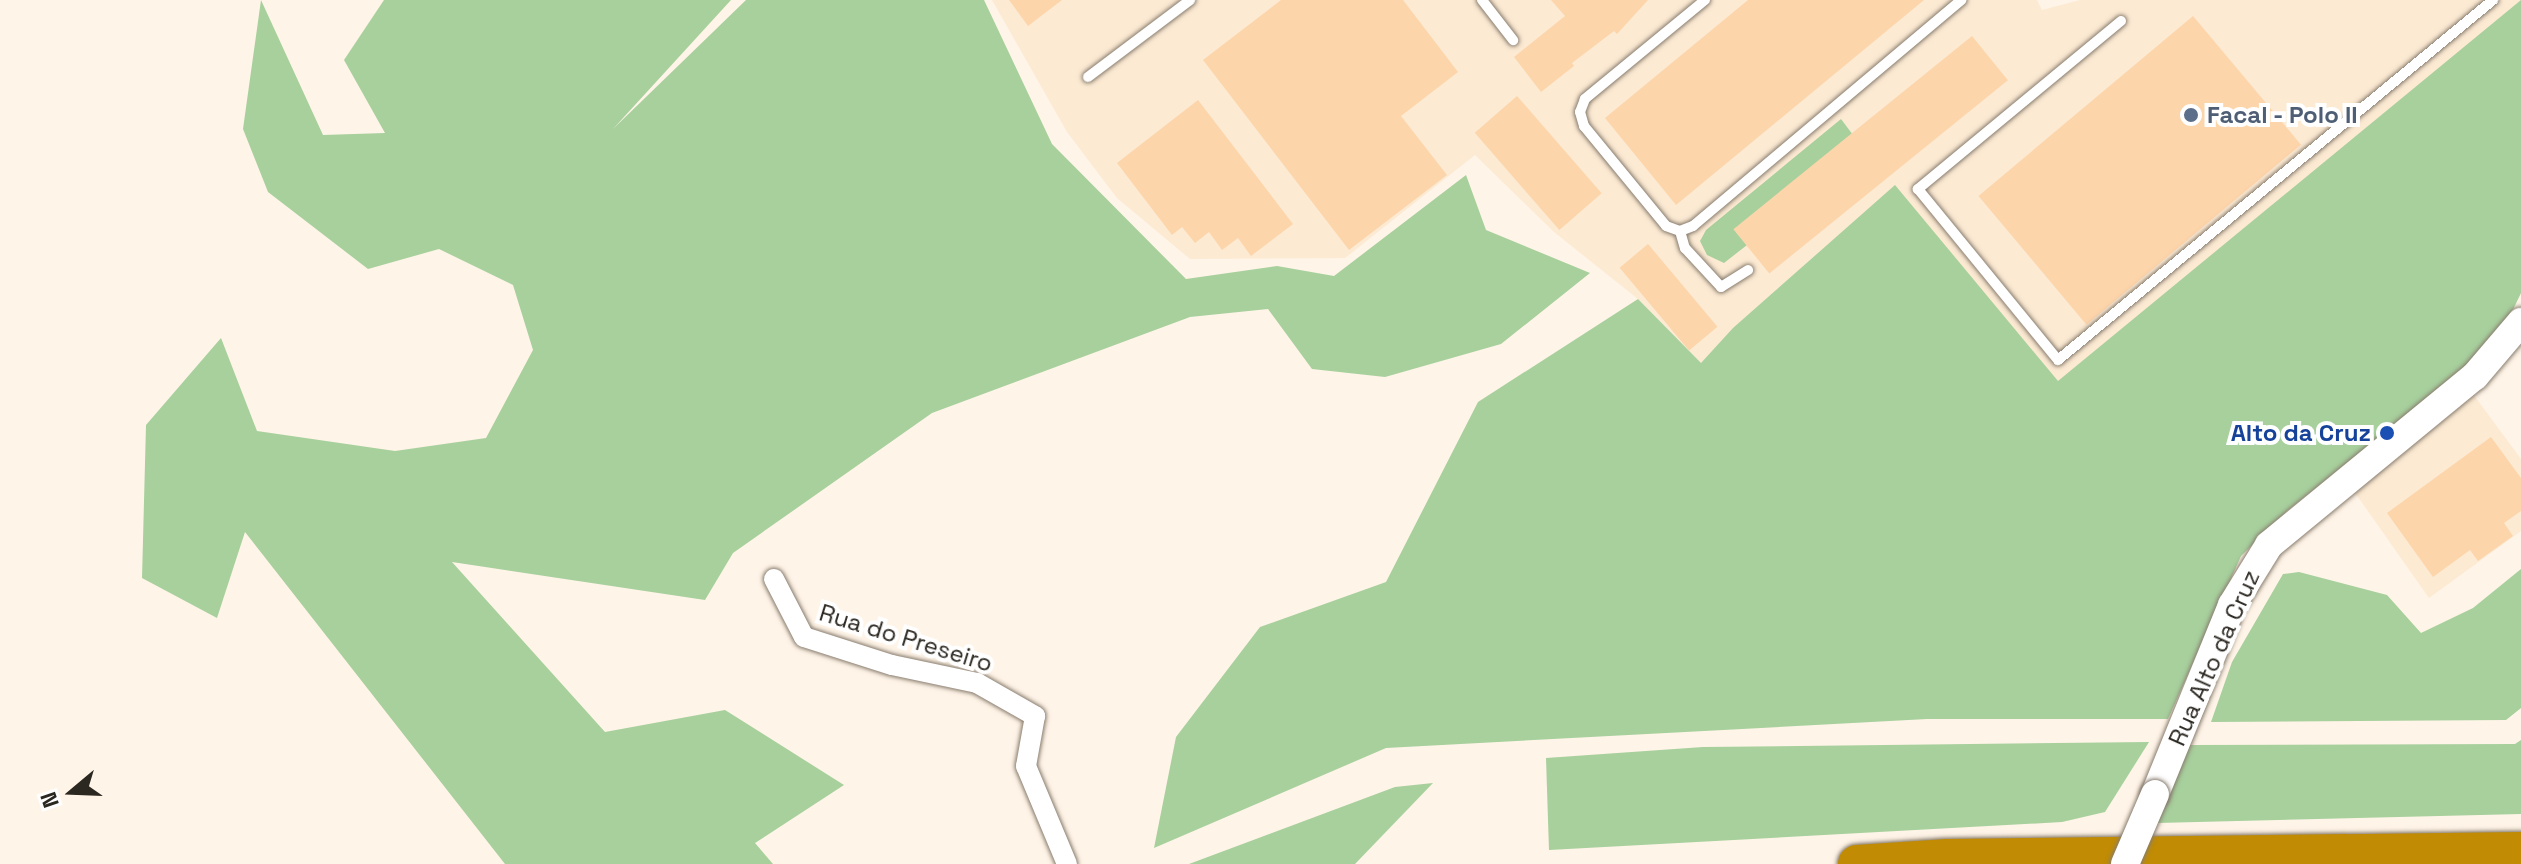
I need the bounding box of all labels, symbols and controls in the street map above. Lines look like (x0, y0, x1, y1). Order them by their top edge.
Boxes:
place label: Facal - Polo II (2207, 101, 2359, 129)
marker: Facal - Polo II (2182, 106, 2200, 124)
place label: Alto da Cruz (2231, 419, 2371, 447)
marker: Alto da Cruz (2378, 424, 2396, 442)
street label: Rua Alto da Cruz (2162, 566, 2266, 750)
street label: Rua do Preseiro (816, 598, 996, 678)
north arrow (32, 752, 112, 832)
text: N (34, 788, 65, 811)

